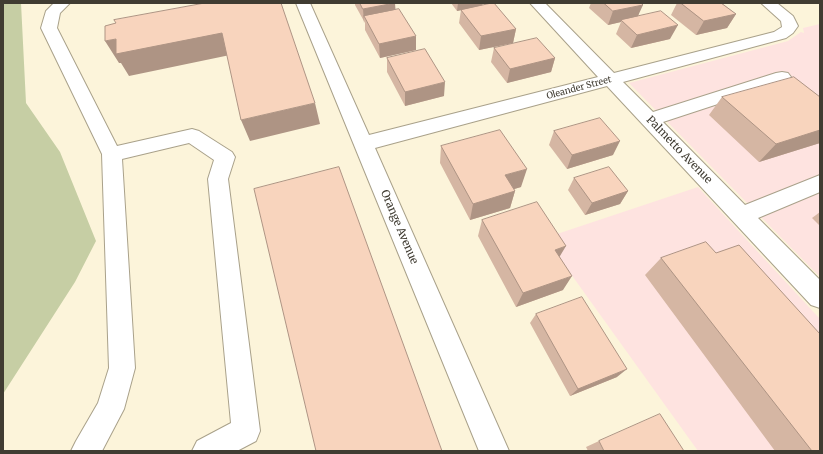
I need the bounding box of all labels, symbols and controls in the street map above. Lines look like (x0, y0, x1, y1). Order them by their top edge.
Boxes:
street label: Oleander Street (545, 74, 613, 102)
street label: Palmetto Avenue (643, 113, 715, 187)
street label: Orange Avenue (377, 188, 421, 266)

